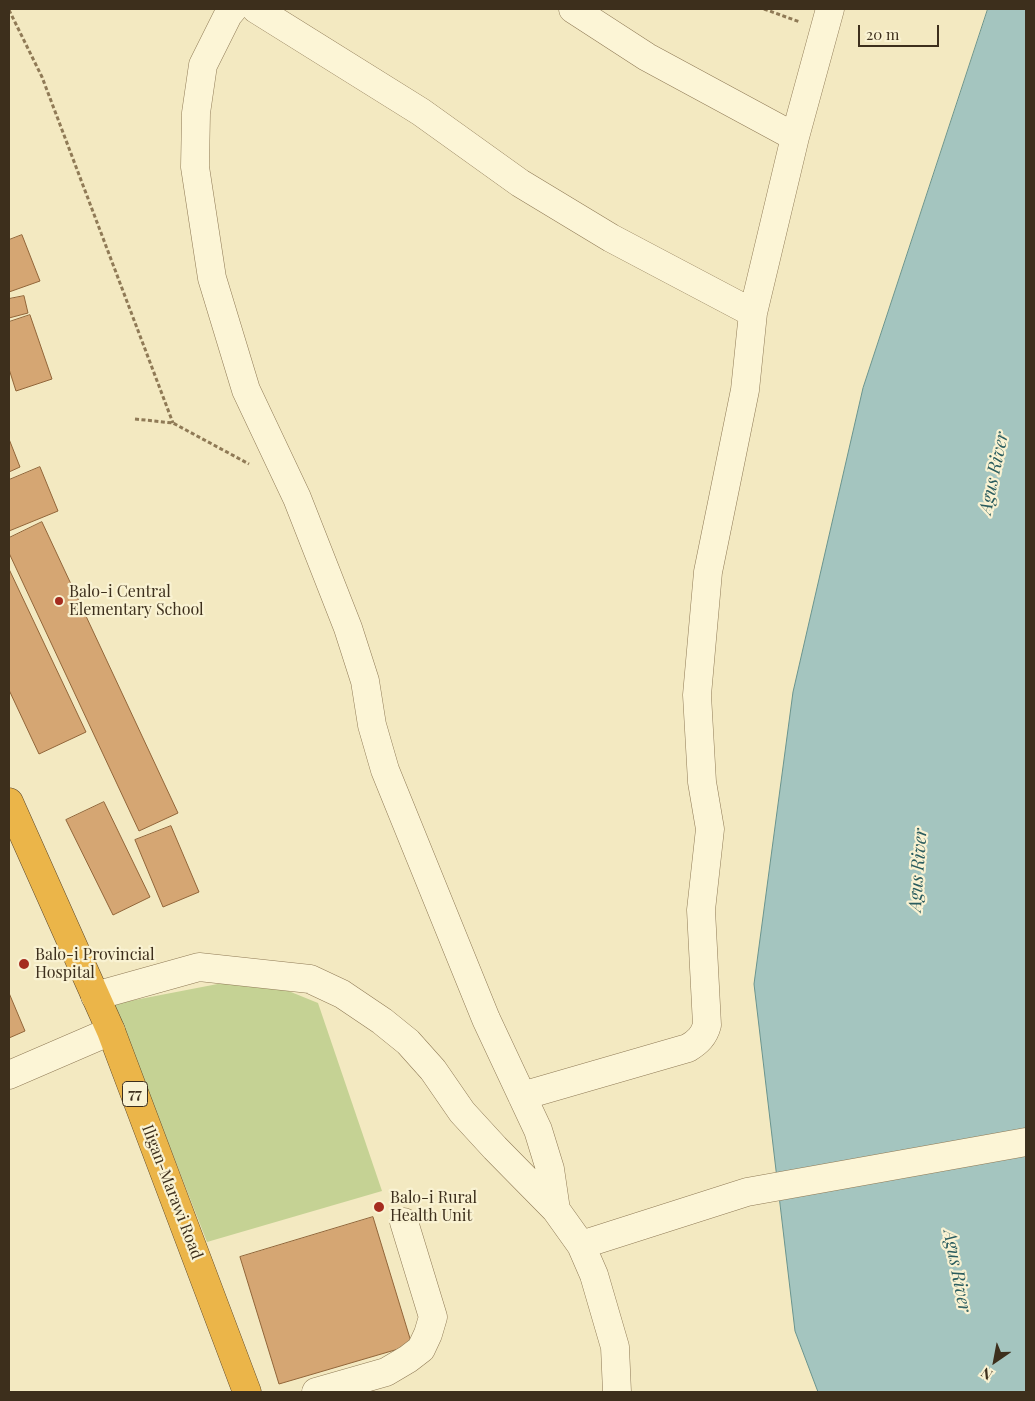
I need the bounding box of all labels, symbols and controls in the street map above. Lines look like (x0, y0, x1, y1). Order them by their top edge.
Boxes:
scale bar (860, 15, 941, 47)
text: 20 m (866, 24, 899, 44)
water label: Agus River (975, 430, 1013, 516)
place label: Balo-i Central Elementary School (69, 582, 204, 620)
marker: Balo-i Central Elementary School (53, 595, 65, 607)
water label: Agus River (904, 828, 932, 912)
place label: Balo-i Provincial Hospital (35, 945, 155, 983)
marker: Balo-i Provincial Hospital (17, 957, 31, 971)
road number: 77 (122, 1082, 148, 1106)
street label: Iligan-Marawi Road (137, 1122, 207, 1262)
place label: Balo-i Rural Health Unit (390, 1188, 477, 1226)
marker: Balo-i Rural Health Unit (372, 1200, 386, 1214)
water label: Agus River (938, 1228, 976, 1314)
north arrow (970, 1336, 1020, 1386)
text: N (977, 1363, 996, 1385)

